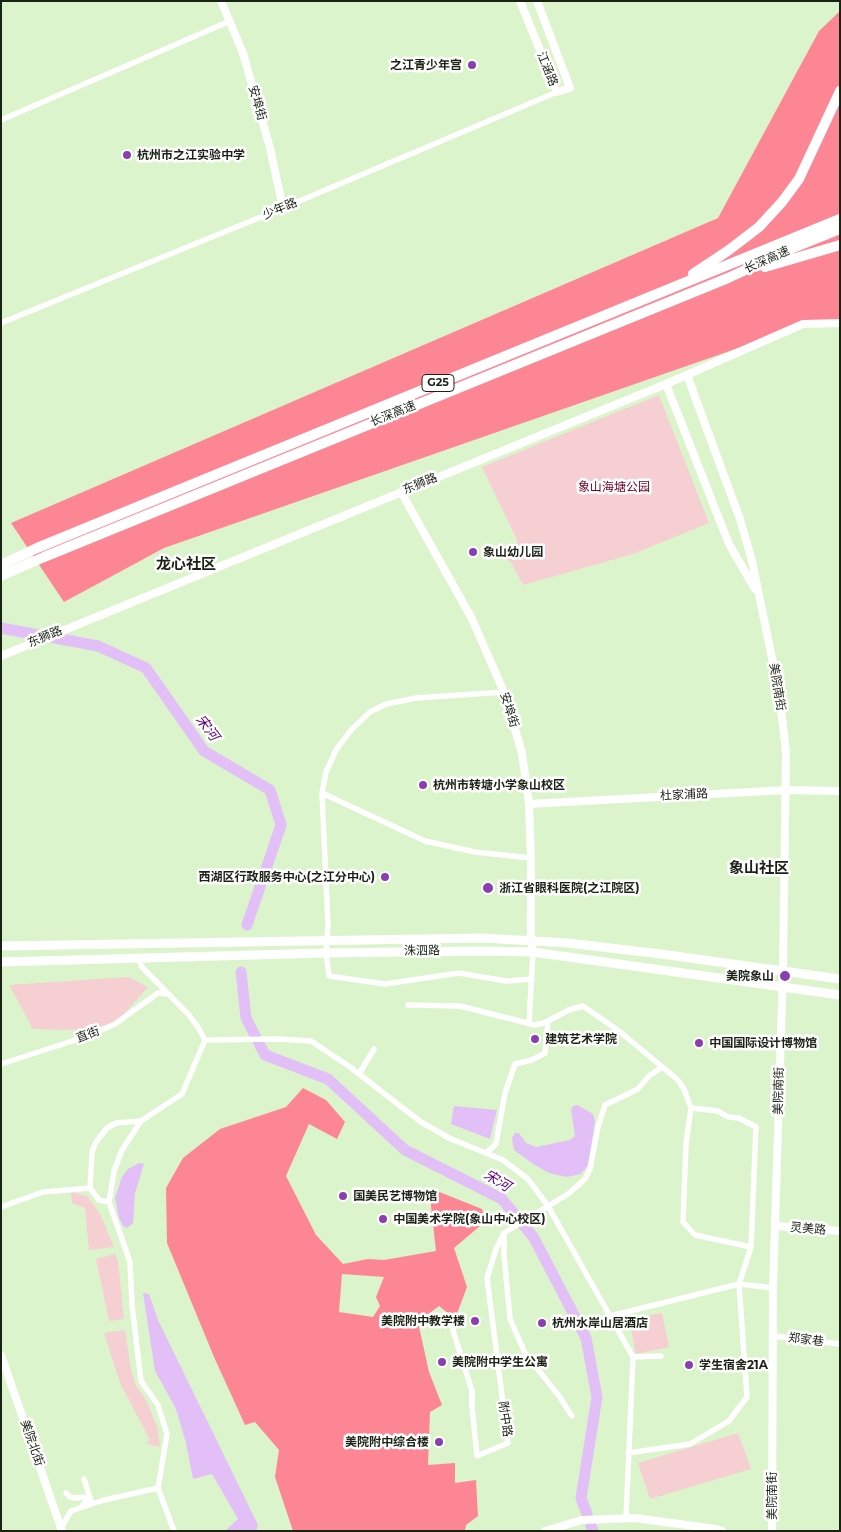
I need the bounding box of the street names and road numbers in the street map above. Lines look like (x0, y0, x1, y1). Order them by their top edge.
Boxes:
street label: 江涵路 (534, 50, 560, 88)
street label: 安埠街 (245, 84, 269, 122)
street label: 少年路 (261, 195, 299, 223)
street label: 长深高速 (742, 244, 792, 276)
road number: G25 (422, 374, 454, 392)
street label: 长深高速 (368, 398, 418, 430)
street label: 东狮路 (401, 471, 439, 497)
street label: 东狮路 (26, 623, 64, 651)
street label: 美院南街 (766, 662, 788, 712)
street label: 安埠街 (497, 691, 521, 729)
street label: 杜家浦路 (660, 787, 708, 803)
street label: 洙泗路 (404, 943, 440, 959)
street label: 直街 (74, 1024, 102, 1046)
street label: 美院南街 (771, 1067, 787, 1115)
street label: 灵美路 (789, 1220, 827, 1238)
street label: 郑家巷 (787, 1331, 825, 1349)
street label: 附中路 (495, 1400, 515, 1438)
street label: 美院北街 (17, 1418, 47, 1468)
street label: 美院南街 (765, 1472, 779, 1520)

